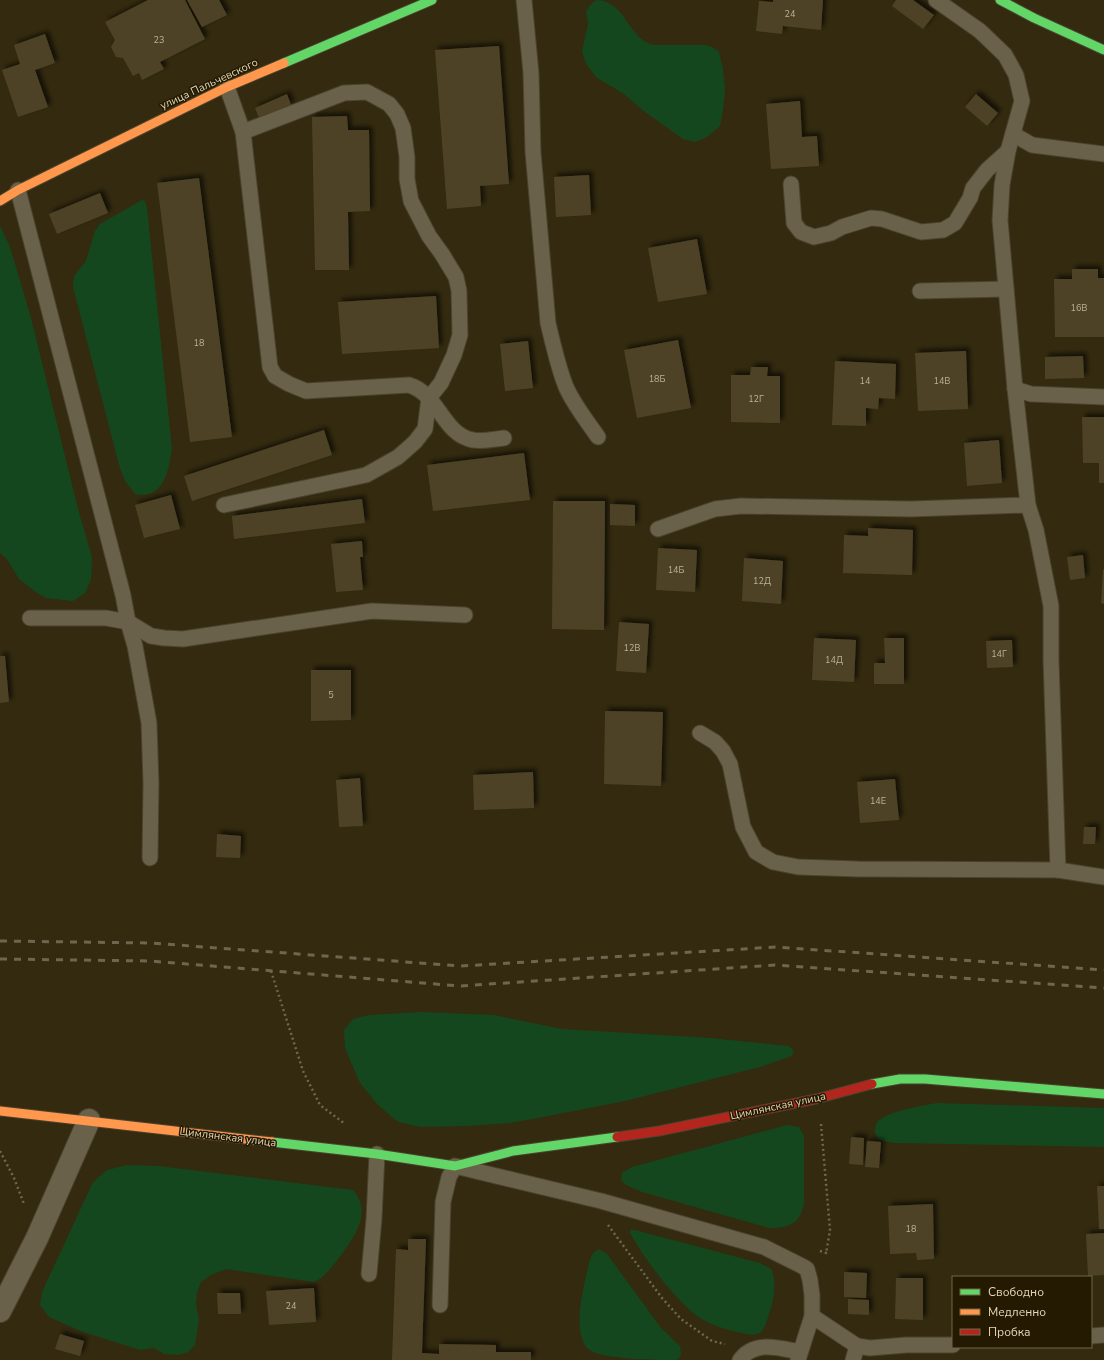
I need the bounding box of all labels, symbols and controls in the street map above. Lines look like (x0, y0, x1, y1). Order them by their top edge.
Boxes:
house number: 24 (785, 8, 796, 20)
house number: 23 (154, 34, 164, 46)
street label: улица Пальчевского (158, 55, 260, 113)
house number: 16В (1071, 302, 1087, 314)
house number: 18 (194, 337, 204, 349)
house number: 18Б (649, 373, 665, 385)
house number: 14 (860, 375, 871, 387)
house number: 14В (934, 375, 950, 387)
house number: 12Г (748, 393, 764, 405)
house number: 14Б (668, 564, 684, 576)
house number: 12Д (753, 575, 771, 587)
house number: 12В (624, 642, 640, 654)
house number: 14Г (991, 648, 1007, 660)
house number: 14Д (825, 654, 843, 666)
house number: 5 (328, 689, 334, 701)
house number: 14Е (870, 795, 886, 807)
street label: Цимлянская улица (729, 1089, 827, 1123)
street label: Цимлянская улица (179, 1124, 277, 1150)
house number: 18 (906, 1223, 916, 1235)
legend (952, 1276, 1092, 1348)
text: Свободно (988, 1284, 1044, 1300)
house number: 24 (286, 1300, 297, 1312)
text: Медленно (988, 1304, 1046, 1320)
text: Пробка (988, 1324, 1031, 1340)

